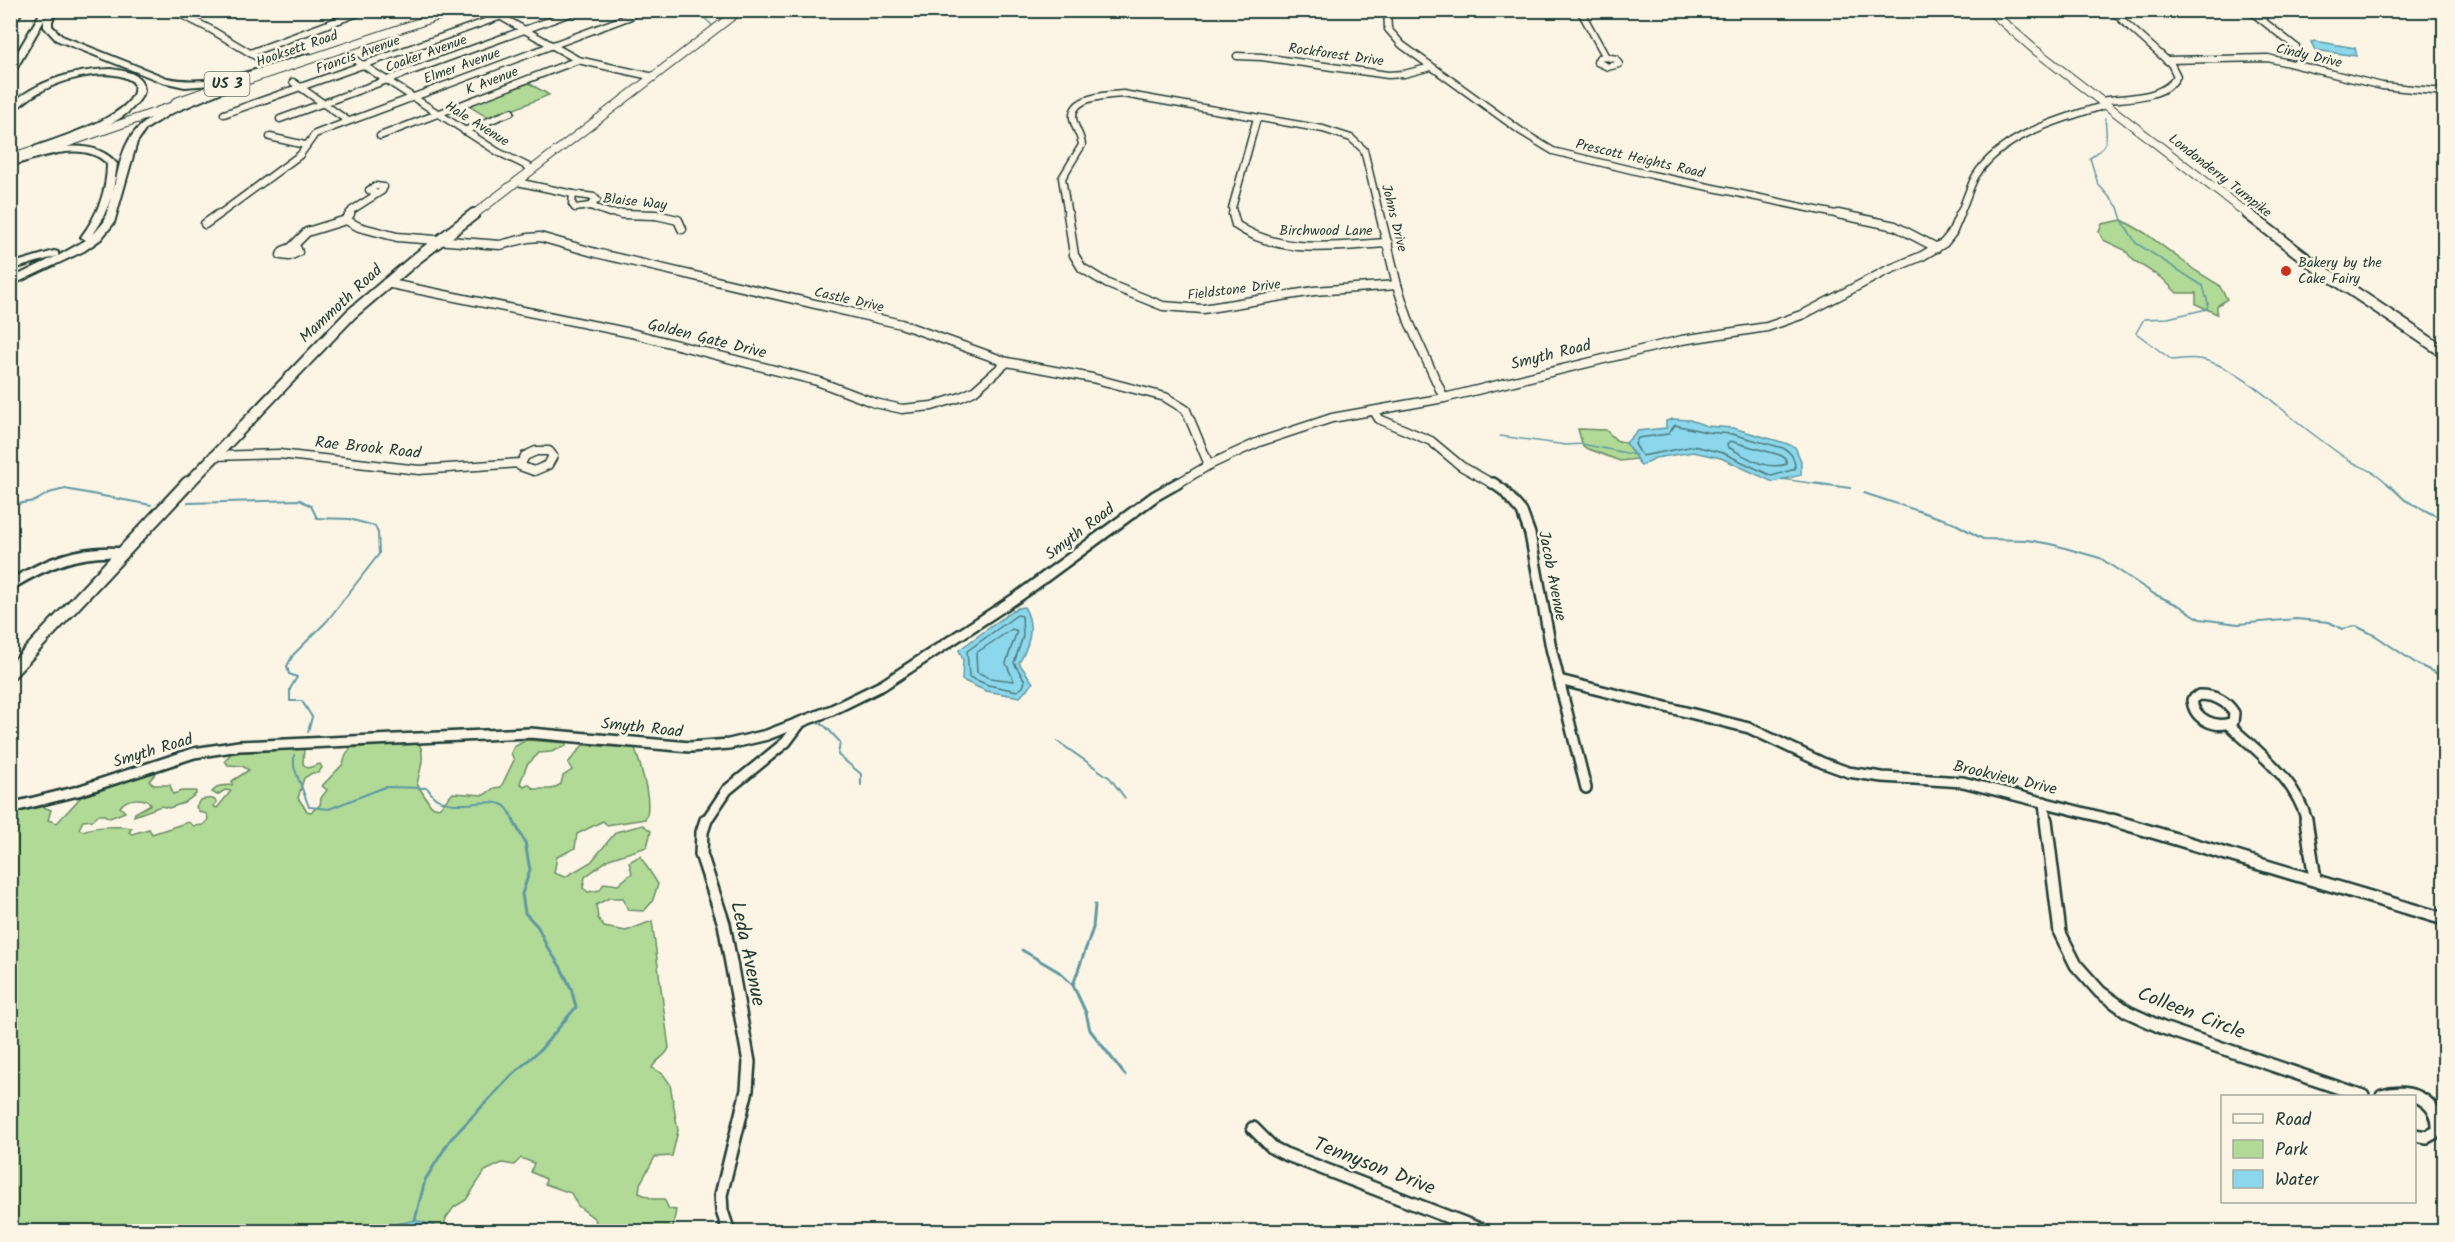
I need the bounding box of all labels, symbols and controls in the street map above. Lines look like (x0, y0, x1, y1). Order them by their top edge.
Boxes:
street label: Hooksett Road (253, 24, 342, 73)
street label: Francis Avenue (313, 29, 404, 80)
street label: Coaker Avenue (382, 29, 471, 79)
street label: Rockforest Drive (1287, 37, 1386, 73)
street label: Cindy Drive (2274, 38, 2345, 74)
street label: Elmer Avenue (420, 42, 504, 90)
street label: K Avenue (462, 61, 522, 101)
road number: US 3 (204, 72, 250, 96)
street label: Hale Avenue (440, 95, 514, 153)
street label: Londonderry Turnpike (2164, 128, 2277, 224)
street label: Prescott Heights Road (1573, 133, 1708, 185)
street label: Johns Drive (1375, 182, 1413, 255)
street label: Blaise Way (602, 188, 669, 216)
street label: Birchwood Lane (1279, 220, 1373, 242)
place label: Bakery by the Cake Fairy (2298, 252, 2383, 290)
street label: Mammoth Road (294, 258, 389, 349)
marker: Bakery by the Cake Fairy (2279, 264, 2293, 278)
street label: Fieldstone Drive (1186, 273, 1283, 307)
street label: Castle Drive (812, 281, 887, 319)
street label: Golden Gate Drive (645, 312, 769, 366)
street label: Smyth Road (1508, 333, 1595, 377)
street label: Rae Brook Road (314, 430, 423, 466)
street label: Smyth Road (1040, 497, 1121, 567)
street label: Jacob Avenue (1531, 529, 1573, 623)
street label: Smyth Road (600, 711, 685, 745)
street label: Smyth Road (110, 727, 197, 775)
street label: Brookview Drive (1951, 754, 2059, 802)
street label: Leda Avenue (720, 899, 774, 1009)
street label: Colleen Circle (2132, 979, 2250, 1049)
legend (2221, 1095, 2416, 1203)
text: Road (2275, 1106, 2312, 1135)
street label: Tennyson Drive (1308, 1129, 1440, 1205)
text: Park (2275, 1136, 2308, 1165)
text: Water (2275, 1166, 2320, 1195)

